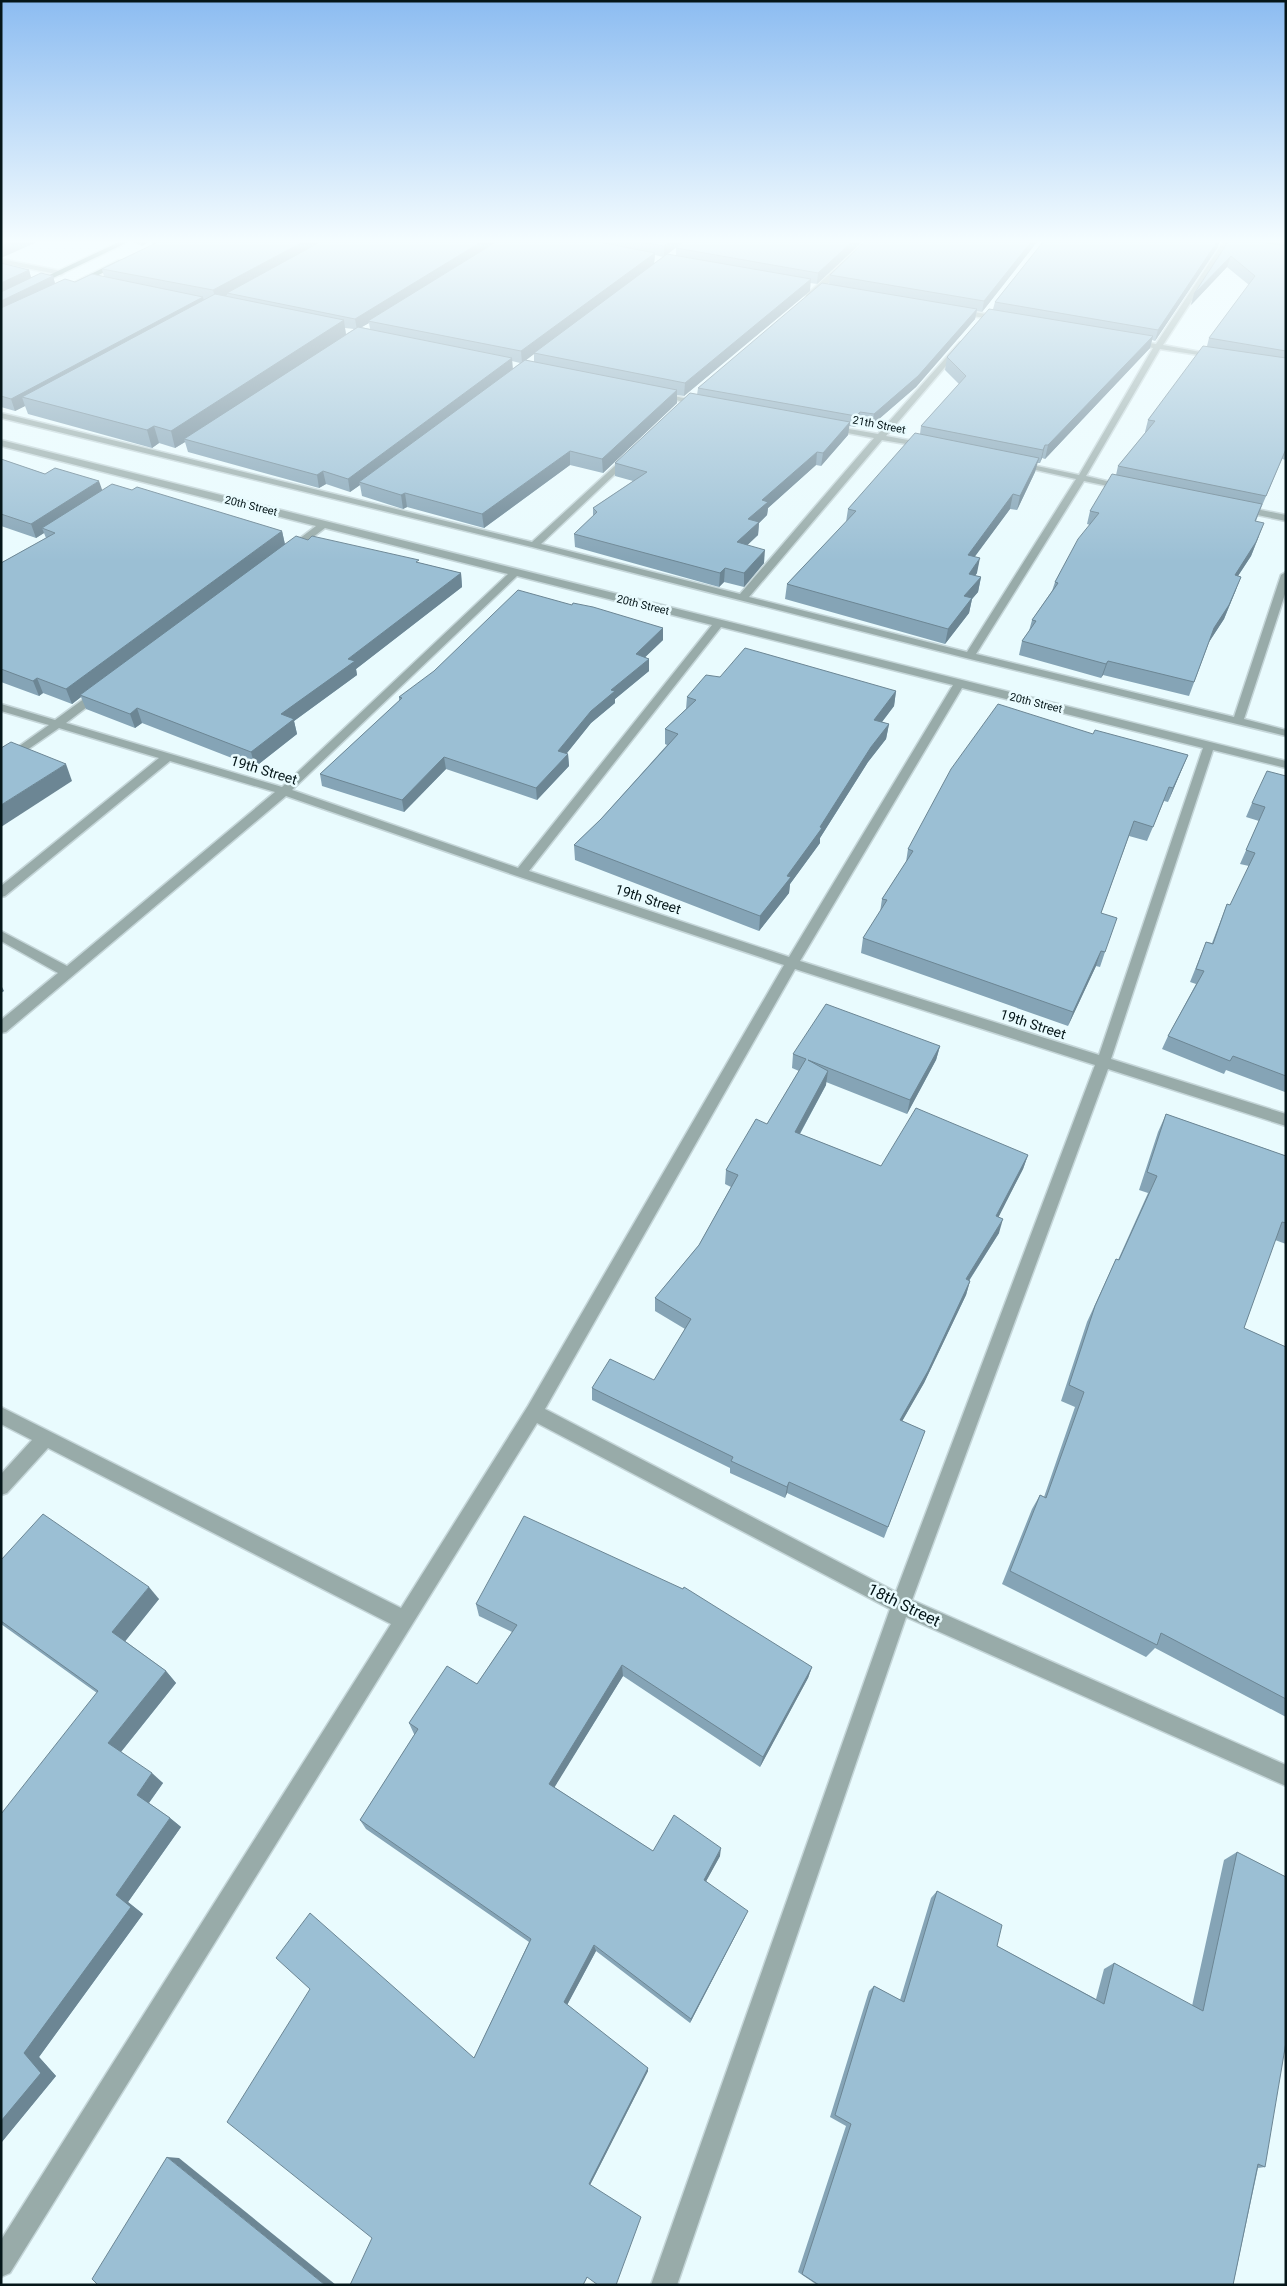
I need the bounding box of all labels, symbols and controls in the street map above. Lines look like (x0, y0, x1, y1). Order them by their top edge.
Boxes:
street label: 21th Street (851, 413, 907, 437)
street label: 20th Street (223, 493, 279, 519)
street label: 20th Street (615, 592, 671, 618)
street label: 20th Street (1008, 690, 1064, 716)
street label: 19th Street (229, 752, 299, 788)
street label: 19th Street (613, 881, 683, 917)
street label: 19th Street (998, 1006, 1068, 1042)
street label: 18th Street (865, 1579, 943, 1631)

